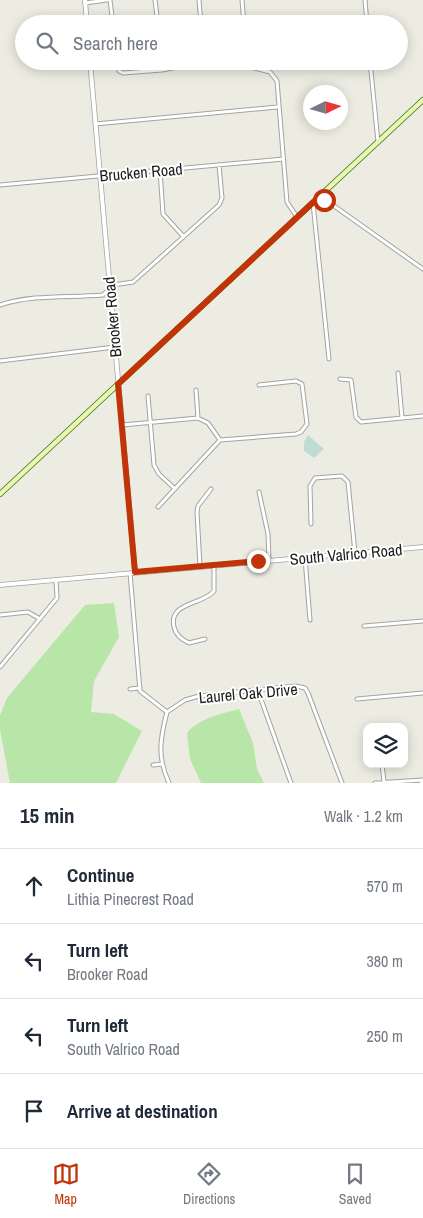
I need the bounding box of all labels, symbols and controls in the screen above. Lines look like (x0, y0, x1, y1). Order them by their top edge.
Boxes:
search box (15, 15, 408, 70)
icon: search (33, 29, 61, 57)
text: Search here (73, 30, 158, 56)
north arrow (303, 85, 348, 130)
street label: Brucken Road (99, 157, 183, 187)
route start (313, 189, 336, 212)
street label: Brooker Road (98, 276, 126, 358)
street label: South Valrico Road (289, 538, 403, 570)
route end (247, 550, 270, 573)
street label: Laurel Oak Drive (198, 678, 298, 708)
map controls (363, 723, 408, 768)
button: layers (363, 723, 408, 768)
text: 15 min (20, 801, 75, 830)
text: Walk · 1.2 km (324, 805, 403, 827)
text: Continue (67, 862, 135, 888)
icon: ahead (20, 872, 48, 900)
text: 570 m (367, 875, 403, 897)
text: Lithia Pinecrest Road (67, 888, 194, 910)
text: Turn left (67, 937, 128, 963)
icon: left (20, 947, 48, 975)
text: 380 m (367, 950, 403, 972)
text: Brooker Road (67, 963, 148, 985)
text: Turn left (67, 1012, 128, 1038)
icon: left (20, 1022, 48, 1050)
text: 250 m (367, 1025, 403, 1047)
text: South Valrico Road (67, 1038, 180, 1060)
icon: arrive (20, 1097, 48, 1125)
text: Arrive at destination (67, 1098, 218, 1124)
tab: Map (52, 1160, 80, 1208)
tab: Directions (183, 1160, 235, 1208)
tab: Saved (339, 1160, 371, 1208)

